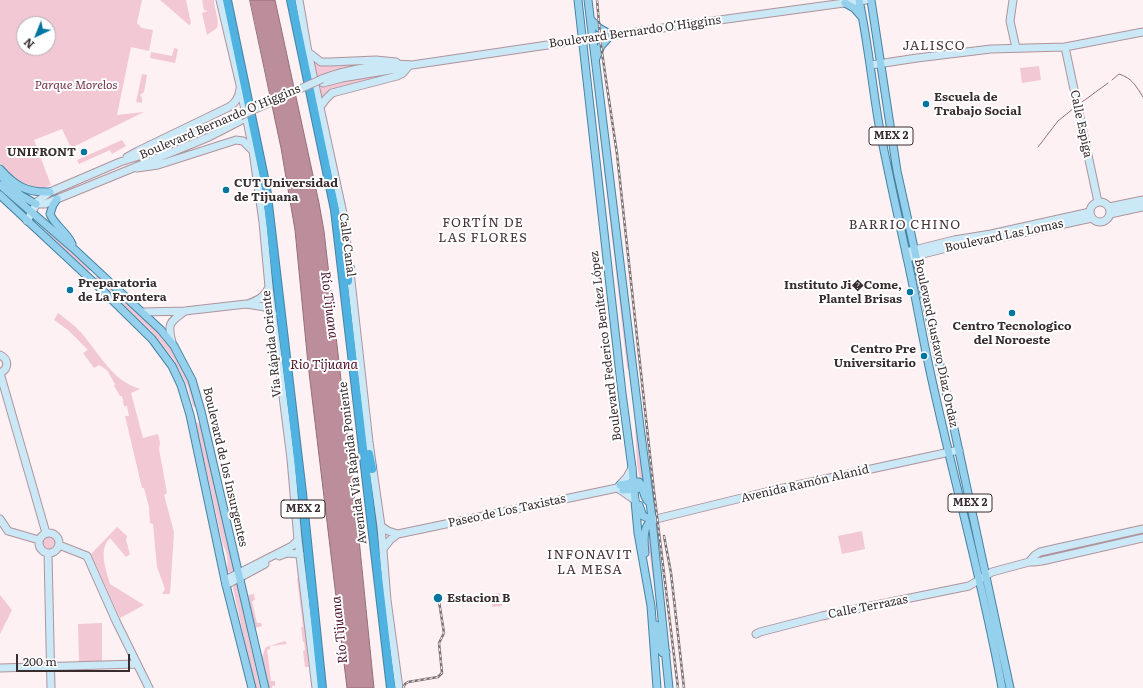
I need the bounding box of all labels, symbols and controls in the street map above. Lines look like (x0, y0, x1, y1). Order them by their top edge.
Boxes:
street label: Boulevard Bernardo O'Higgins (548, 13, 722, 51)
north arrow (16, 16, 56, 56)
text: N (20, 35, 37, 53)
district label: JALISCO (902, 38, 966, 54)
park label: Parque Morelos (34, 78, 118, 92)
street label: Boulevard Bernardo O'Higgins (137, 81, 303, 163)
street label: Calle Espiga (1067, 89, 1095, 159)
place label: Escuela de Trabajo Social (934, 90, 1021, 118)
marker: Escuela de Trabajo Social (921, 99, 931, 109)
road number: MEX 2 (869, 127, 913, 145)
place label: UNIFRONT (7, 145, 76, 159)
marker: UNIFRONT (79, 147, 89, 157)
place label: CUT Universidad de Tijuana (234, 176, 338, 204)
marker: CUT Universidad de Tijuana (221, 185, 231, 195)
street label: Calle Canal (336, 212, 358, 278)
district label: FORTÍN DE LAS FLORES (438, 215, 528, 246)
street label: Boulevard Las Lomas (943, 216, 1065, 256)
district label: BARRIO CHINO (849, 217, 961, 233)
street label: Boulevard Federico Benítez López (587, 250, 625, 442)
street label: Boulevard Gustavo Díaz Ordaz (911, 257, 961, 429)
water label: Río Tijuana (317, 270, 341, 340)
place label: Preparatoria de La Frontera (78, 276, 167, 304)
place label: Instituto Ji�Come, Plantel Brisas (784, 278, 902, 306)
marker: Preparatoria de La Frontera (65, 285, 75, 295)
marker: Instituto Ji�Come, Plantel Brisas (905, 287, 915, 297)
street label: Vía Rápida Oriente (259, 290, 285, 398)
marker: Centro Tecnologico del Noroeste (1007, 308, 1017, 318)
place label: Centro Tecnologico del Noroeste (953, 319, 1071, 347)
place label: Centro Pre Universitario (834, 342, 916, 370)
marker: Centro Pre Universitario (919, 351, 929, 361)
water label: Rio Tijuana (290, 357, 358, 373)
street label: Avenida Vía Rápida Poniente (336, 381, 370, 545)
street label: Boulevard de los Insurgentes (200, 386, 250, 548)
street label: Avenida Ramón Alanid (740, 462, 870, 506)
street label: Paseo de Los Taxistas (447, 491, 567, 531)
road number: MEX 2 (948, 494, 992, 512)
road number: MEX 2 (281, 500, 325, 518)
district label: INFONAVIT LA MESA (547, 547, 633, 578)
place label: Estacion B (447, 591, 510, 605)
marker: Estacion B (432, 592, 444, 604)
street label: Calle Terrazas (827, 592, 909, 622)
water label: Río Tijuana (329, 595, 351, 665)
scale bar (18, 646, 132, 672)
text: 200 m (23, 652, 57, 670)

